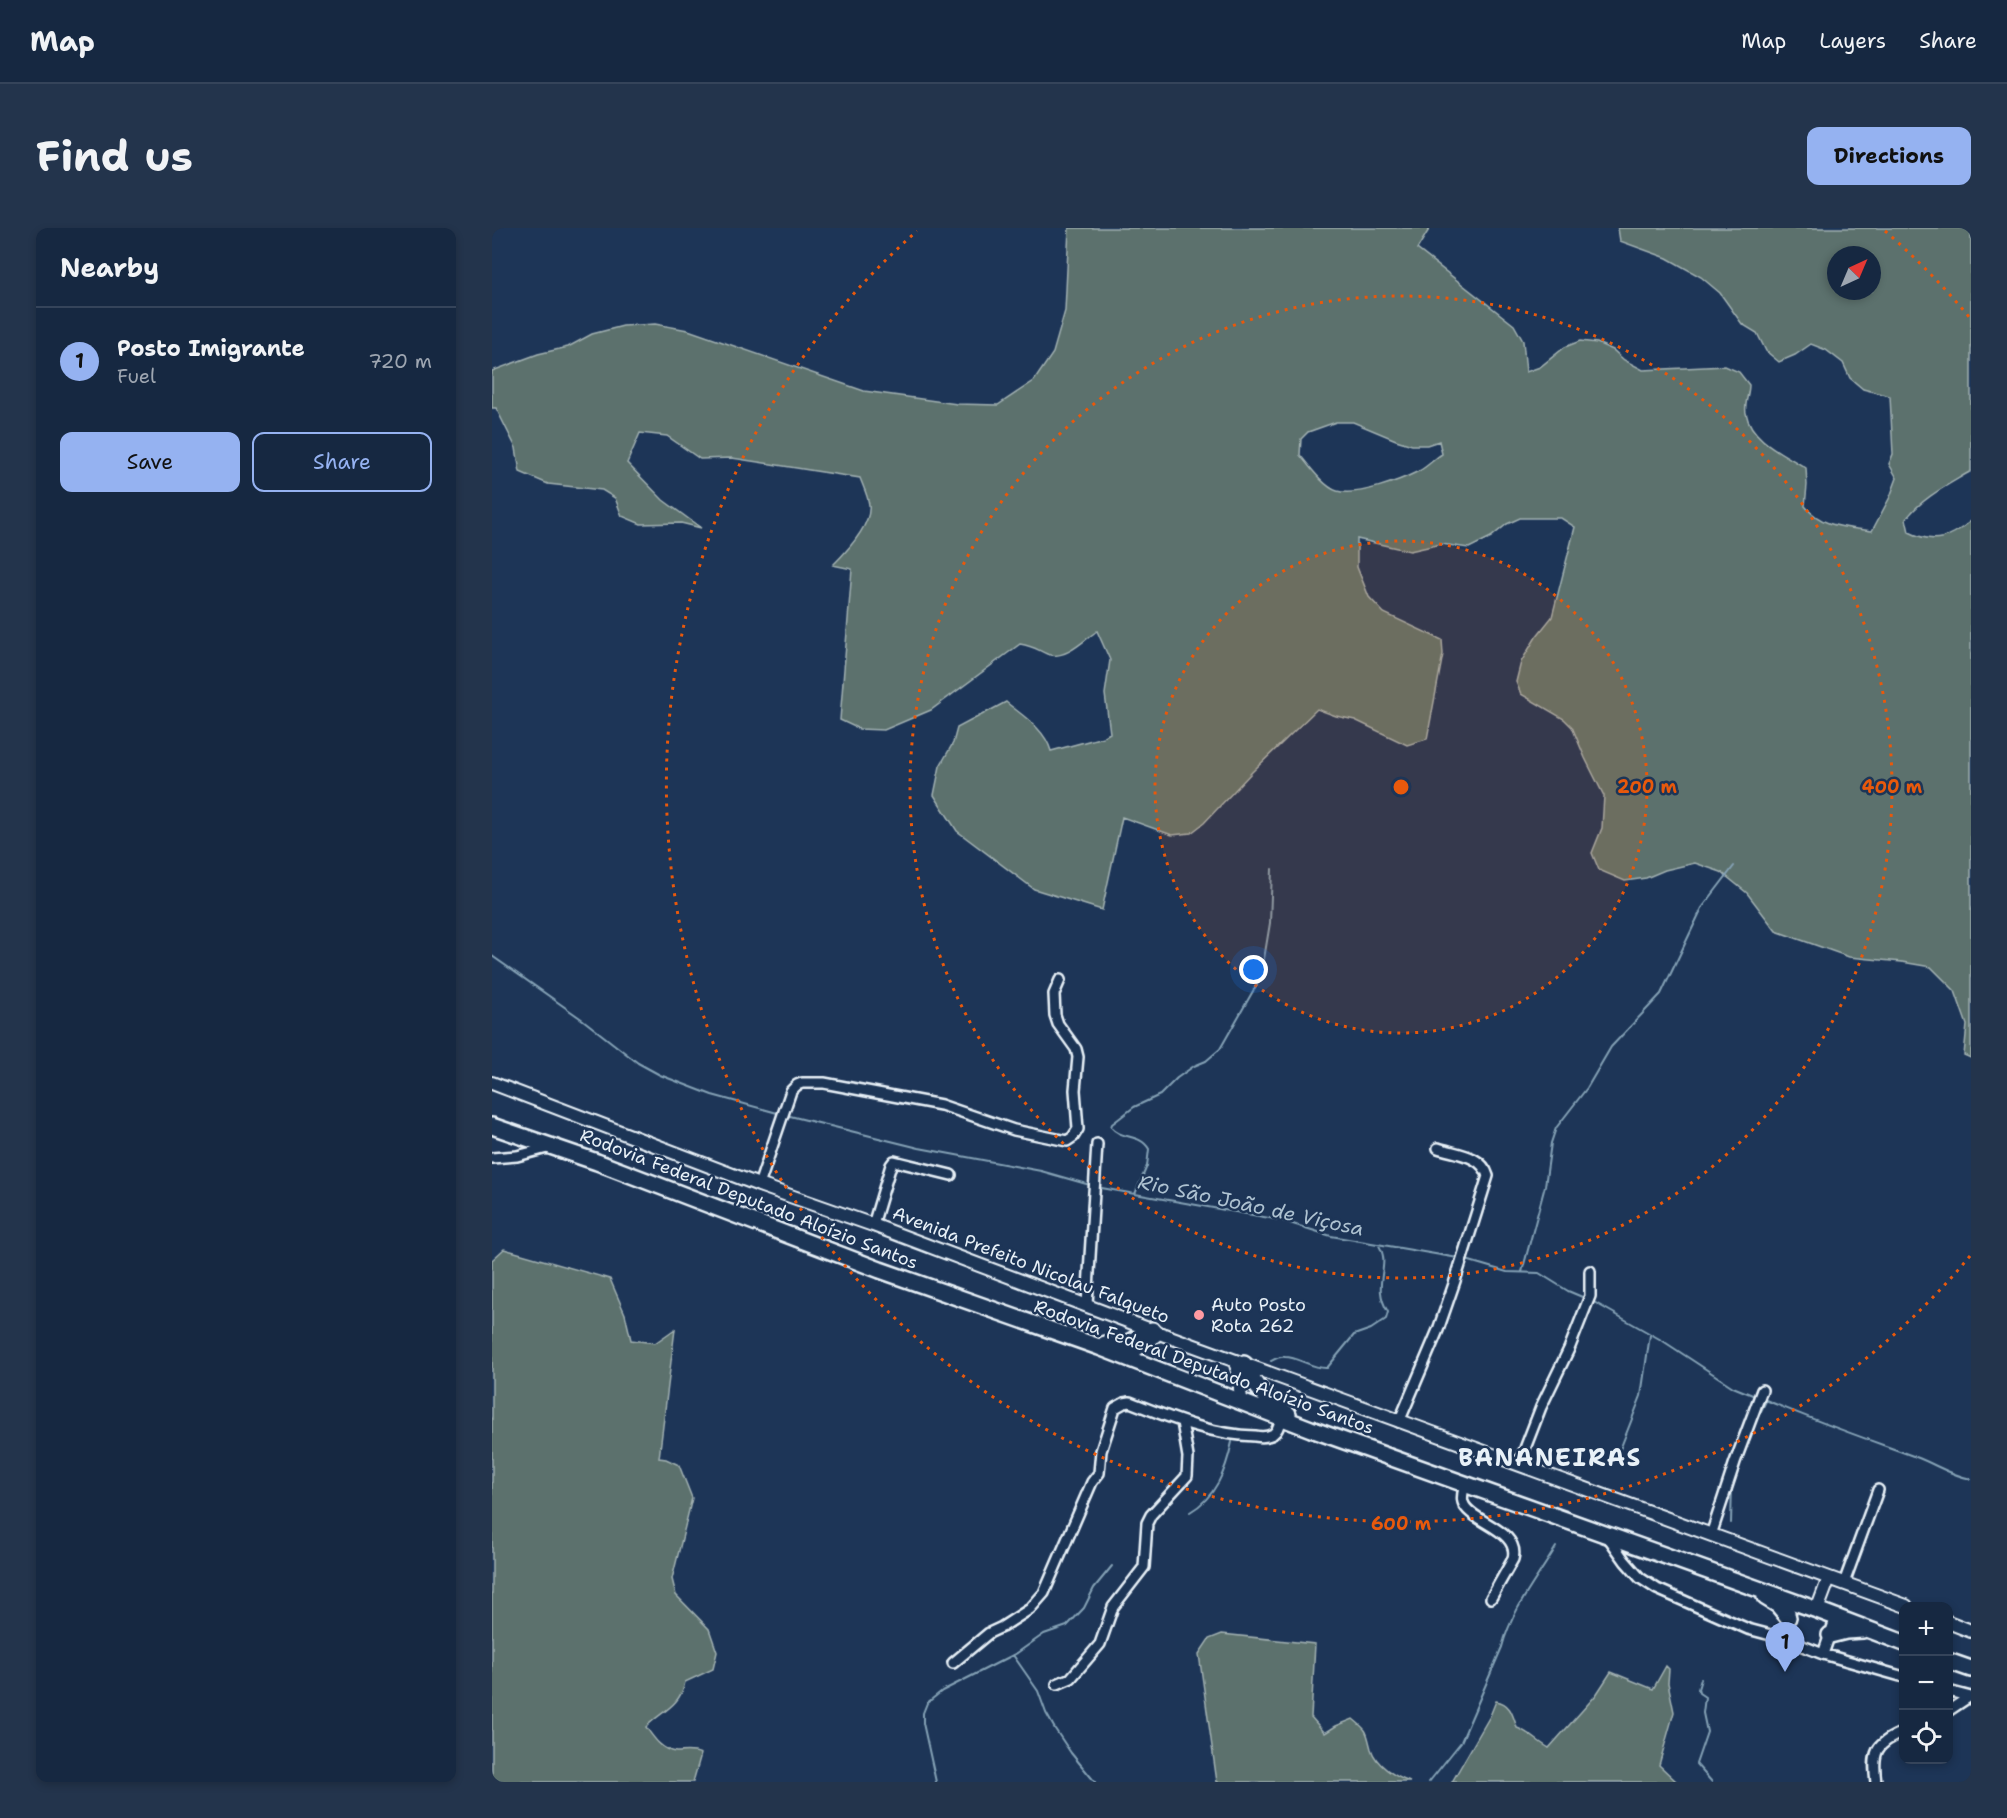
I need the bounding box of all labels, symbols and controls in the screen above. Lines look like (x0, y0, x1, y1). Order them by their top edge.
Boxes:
text: Map (30, 22, 95, 60)
text: Map (1741, 27, 1786, 55)
text: Layers (1819, 27, 1886, 55)
text: Share (1919, 27, 1977, 55)
button: Directions (1807, 127, 1971, 185)
text: Find us (36, 128, 193, 184)
north arrow (1827, 246, 1881, 300)
text: Nearby (60, 250, 159, 285)
text: Posto Imigrante (117, 334, 305, 363)
text: 1 (75, 348, 84, 374)
text: 720 m (368, 348, 432, 374)
text: Fuel (117, 363, 156, 389)
button: Save (60, 432, 240, 492)
button: Share (252, 432, 432, 492)
text: 200 m (1617, 775, 1678, 799)
text: 400 m (1862, 775, 1923, 799)
centre of rings (1391, 777, 1411, 797)
your location (1239, 955, 1268, 984)
street label: Rodovia Federal Deputado Aloízio Santos (577, 1123, 921, 1275)
water label: Rio São João de Viçosa (1136, 1168, 1366, 1242)
street label: Avenida Prefeito Nicolau Falqueto (889, 1201, 1173, 1329)
place label: Auto Posto Rota 262 (1211, 1293, 1306, 1338)
street label: Rodovia Federal Deputado Aloízio Santos (1031, 1294, 1377, 1440)
marker: Auto Posto Rota 262 (1192, 1308, 1206, 1322)
district label: BANANEIRAS (1458, 1442, 1642, 1474)
text: 600 m (1371, 1512, 1432, 1536)
map controls (1899, 1602, 1953, 1764)
button: + (1899, 1602, 1953, 1656)
pin: 1 (1766, 1622, 1804, 1672)
button: − (1899, 1656, 1953, 1710)
button: locate (1899, 1710, 1953, 1764)

